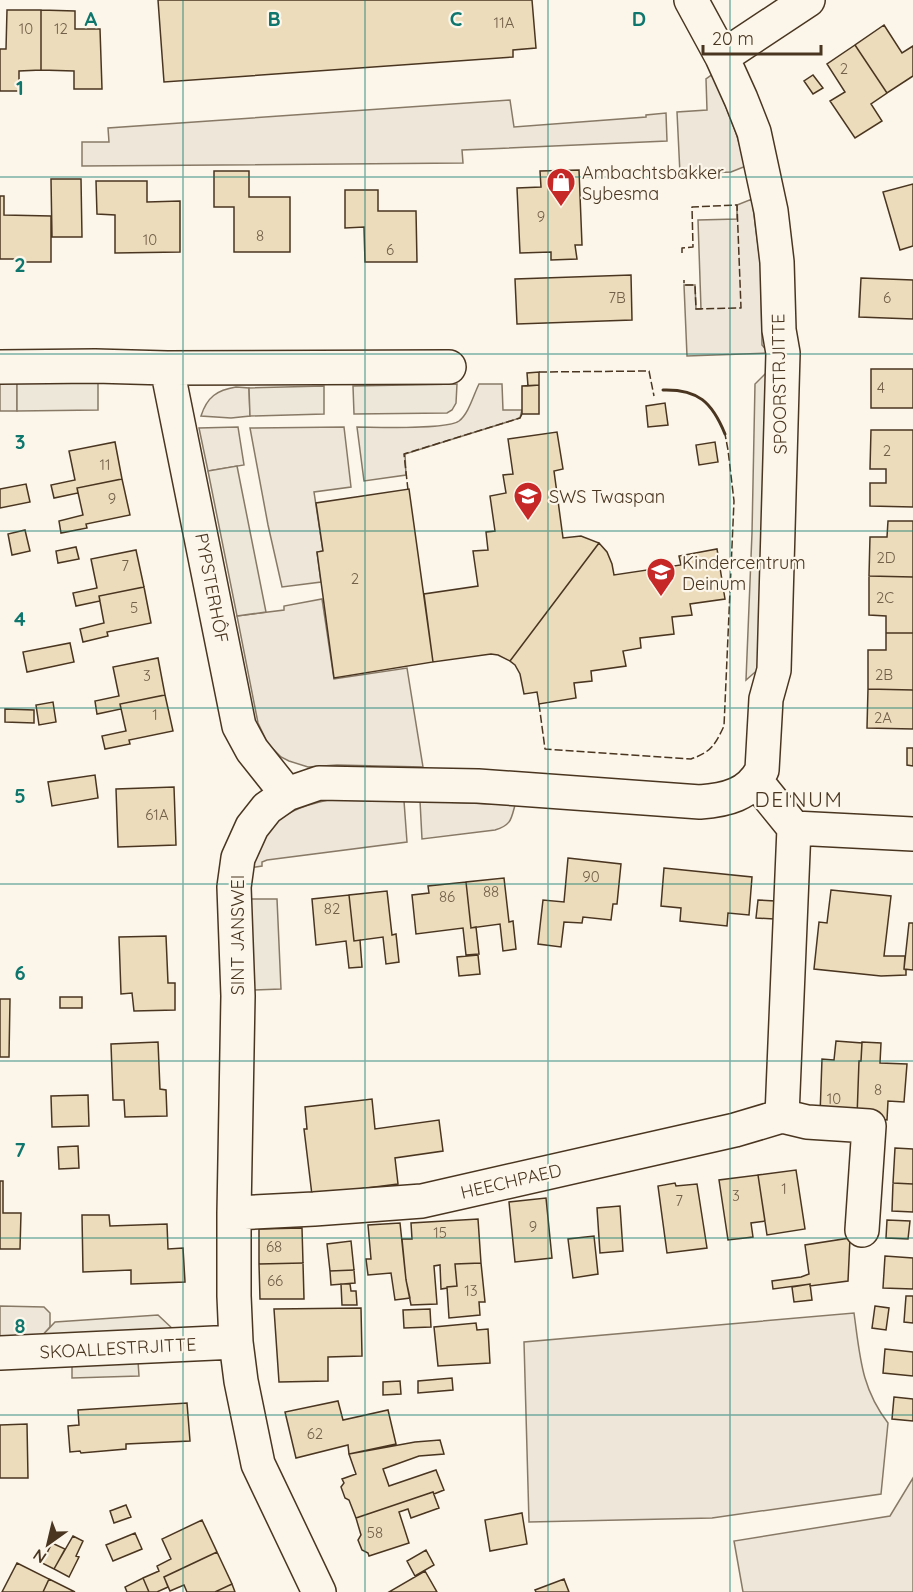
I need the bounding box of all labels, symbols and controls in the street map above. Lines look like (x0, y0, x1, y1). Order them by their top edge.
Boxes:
text: A (85, 6, 98, 31)
text: B (267, 6, 281, 31)
text: C (450, 6, 463, 31)
text: D (632, 6, 646, 31)
house number: 11A (494, 13, 515, 32)
scale bar (703, 18, 822, 56)
house number: 10 (19, 19, 33, 38)
house number: 12 (54, 19, 68, 38)
text: 20 m (712, 27, 754, 50)
house number: 2 (840, 59, 848, 78)
text: 1 (16, 75, 24, 100)
place label: Ambachtsbakker Sybesma (582, 161, 724, 205)
shop icon: Ambachtsbakker Sybesma (545, 166, 577, 208)
house number: 9 (537, 207, 545, 226)
house number: 8 (256, 226, 264, 245)
house number: 10 (143, 230, 157, 249)
house number: 6 (386, 240, 394, 259)
text: 2 (14, 252, 26, 277)
house number: 7B (608, 288, 626, 307)
house number: 6 (883, 288, 891, 307)
street label: SPOORSTRJITTE (766, 313, 792, 455)
house number: 4 (877, 378, 885, 397)
text: 3 (15, 429, 25, 454)
house number: 2 (883, 441, 891, 460)
house number: 11 (99, 455, 111, 474)
school or university icon: SWS Twaspan (512, 480, 544, 522)
place label: SWS Twaspan (549, 485, 665, 508)
house number: 9 (108, 489, 116, 508)
street label: PYPSTERHÔF (190, 531, 234, 645)
house number: 2D (876, 548, 896, 567)
place label: Kindercentrum Deinum (682, 551, 806, 595)
house number: 7 (121, 556, 129, 575)
school or university icon: Kindercentrum Deinum (645, 556, 677, 598)
house number: 2 (351, 569, 359, 588)
house number: 2C (876, 588, 894, 607)
house number: 5 (130, 598, 138, 617)
text: 4 (14, 606, 26, 631)
house number: 2B (875, 665, 893, 684)
house number: 3 (143, 666, 151, 685)
house number: 1 (152, 705, 158, 724)
house number: 2A (874, 708, 892, 727)
text: 5 (14, 783, 26, 808)
district label: DEINUM (755, 786, 843, 812)
house number: 61A (145, 805, 169, 824)
house number: 90 (582, 867, 600, 886)
street label: SINT JANSWEI (226, 875, 249, 995)
house number: 88 (483, 882, 499, 901)
house number: 86 (439, 887, 455, 906)
house number: 82 (324, 899, 340, 918)
text: 6 (14, 960, 26, 985)
house number: 8 (874, 1080, 882, 1099)
house number: 10 (827, 1089, 841, 1108)
text: 7 (15, 1137, 26, 1162)
street label: HEECHPAED (458, 1158, 564, 1204)
house number: 1 (781, 1179, 787, 1198)
house number: 3 (732, 1186, 740, 1205)
house number: 7 (675, 1191, 683, 1210)
house number: 9 (529, 1217, 537, 1236)
house number: 15 (433, 1223, 447, 1242)
house number: 68 (266, 1237, 282, 1256)
house number: 66 (267, 1271, 283, 1290)
house number: 13 (464, 1281, 478, 1300)
text: 8 (15, 1313, 26, 1338)
street label: SKOALLESTRJITTE (39, 1332, 197, 1364)
house number: 62 (307, 1424, 323, 1443)
north arrow (18, 1514, 78, 1574)
house number: 58 (367, 1523, 383, 1542)
text: N (29, 1545, 50, 1568)

